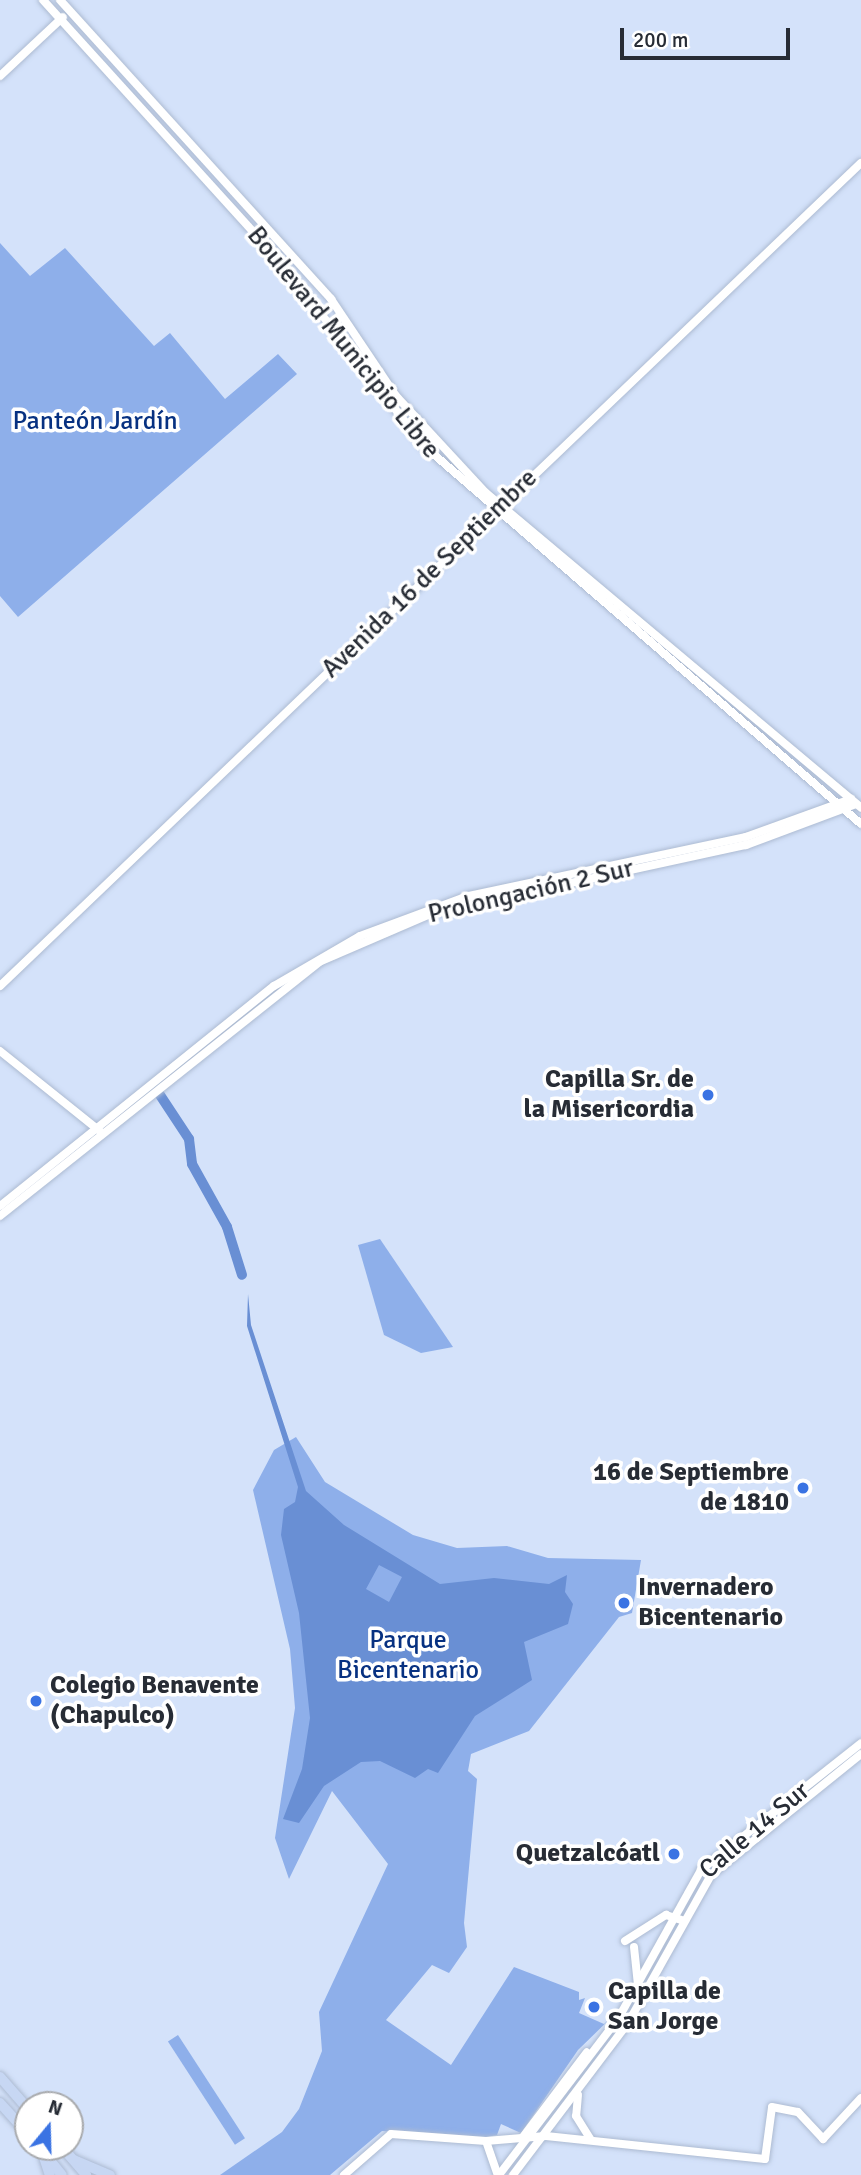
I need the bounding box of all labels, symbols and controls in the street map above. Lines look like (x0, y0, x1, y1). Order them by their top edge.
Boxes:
scale bar (623, 14, 793, 58)
text: 200 m (633, 27, 688, 53)
street label: Boulevard Municipio Libre (240, 221, 446, 465)
park label: Panteón Jardín (12, 406, 178, 438)
street label: Avenida 16 de Septiembre (316, 463, 544, 685)
street label: Prolongación 2 Sur (425, 853, 637, 931)
place label: Capilla Sr. de la Misericordia (523, 1064, 694, 1126)
marker: Capilla Sr. de la Misericordia (700, 1087, 716, 1103)
place label: 16 de Septiembre de 1810 (593, 1457, 789, 1518)
marker: 16 de Septiembre de 1810 (795, 1480, 811, 1496)
place label: Invernadero Bicentenario (638, 1572, 783, 1634)
marker: Invernadero Bicentenario (616, 1595, 632, 1611)
park label: Parque Bicentenario (337, 1625, 479, 1686)
place label: Colegio Benavente (Chapulco) (50, 1670, 259, 1732)
marker: Colegio Benavente (Chapulco) (28, 1693, 44, 1709)
street label: Calle 14 Sur (694, 1776, 816, 1886)
place label: Quetzalcóatl (516, 1838, 660, 1870)
marker: Quetzalcóatl (666, 1846, 682, 1862)
place label: Capilla de San Jorge (608, 1976, 721, 2038)
marker: Capilla de San Jorge (586, 1999, 602, 2015)
north arrow (14, 2091, 84, 2161)
text: N (45, 2095, 65, 2122)

